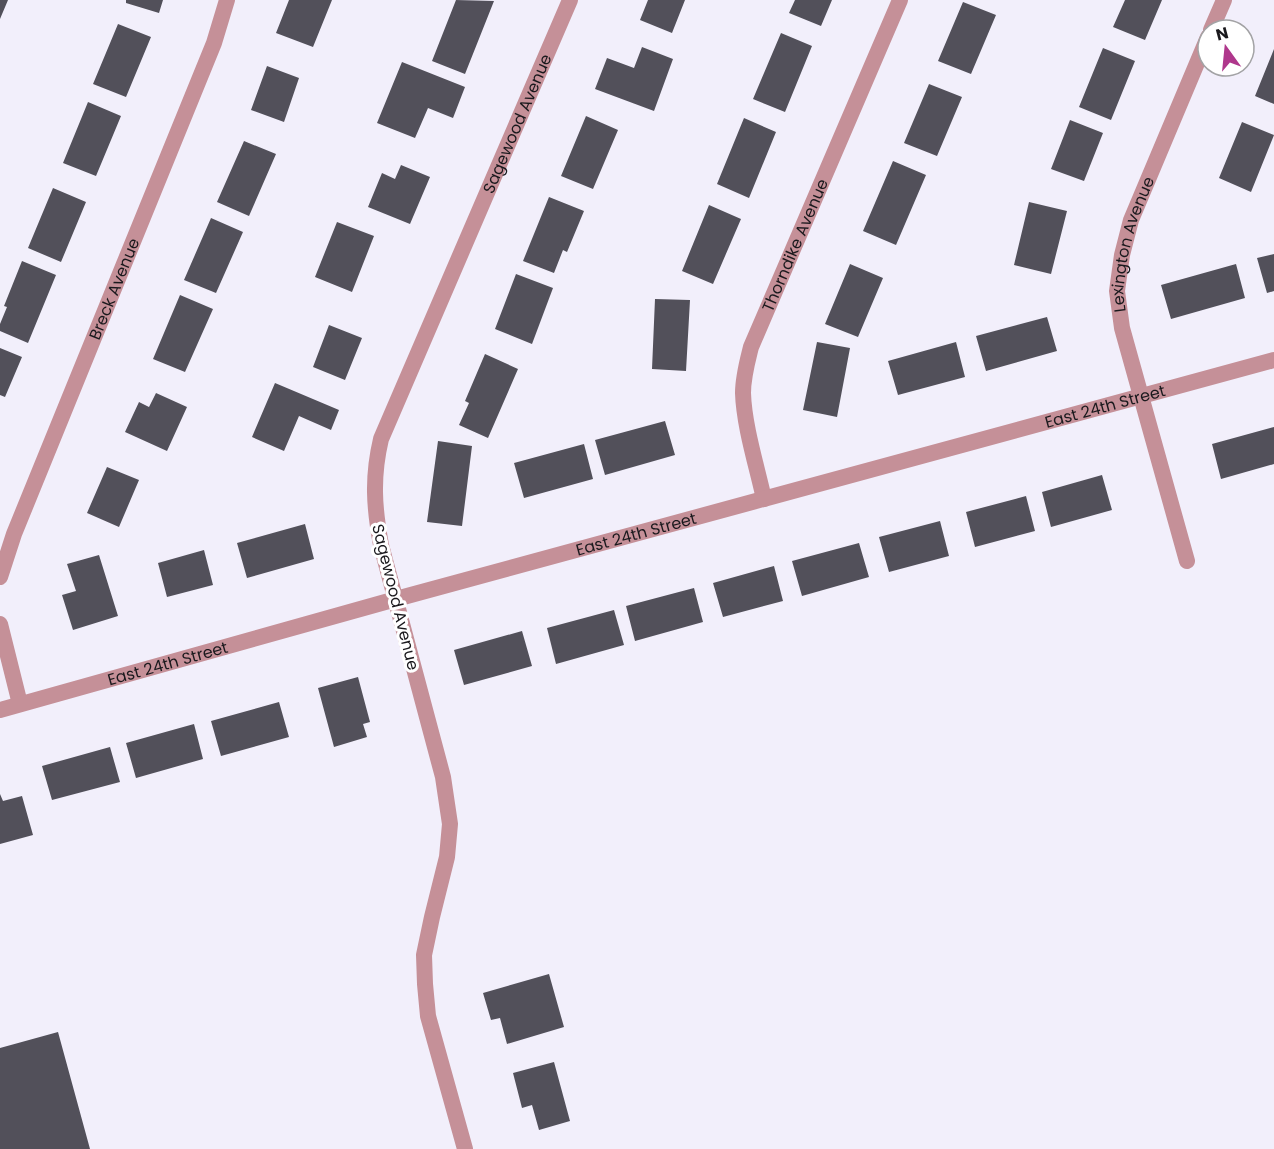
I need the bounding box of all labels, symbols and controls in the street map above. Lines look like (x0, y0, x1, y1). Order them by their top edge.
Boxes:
north arrow (1196, 18, 1256, 78)
text: N (1213, 21, 1231, 47)
street label: Sagewood Avenue (477, 50, 557, 197)
street label: Lexington Avenue (1106, 173, 1160, 314)
street label: Thorndike Avenue (757, 175, 834, 315)
street label: Breck Avenue (83, 235, 145, 343)
street label: East 24th Street (1042, 379, 1168, 434)
street label: East 24th Street (573, 507, 699, 562)
street label: Sagewood Avenue (366, 522, 425, 673)
street label: East 24th Street (105, 636, 231, 691)

